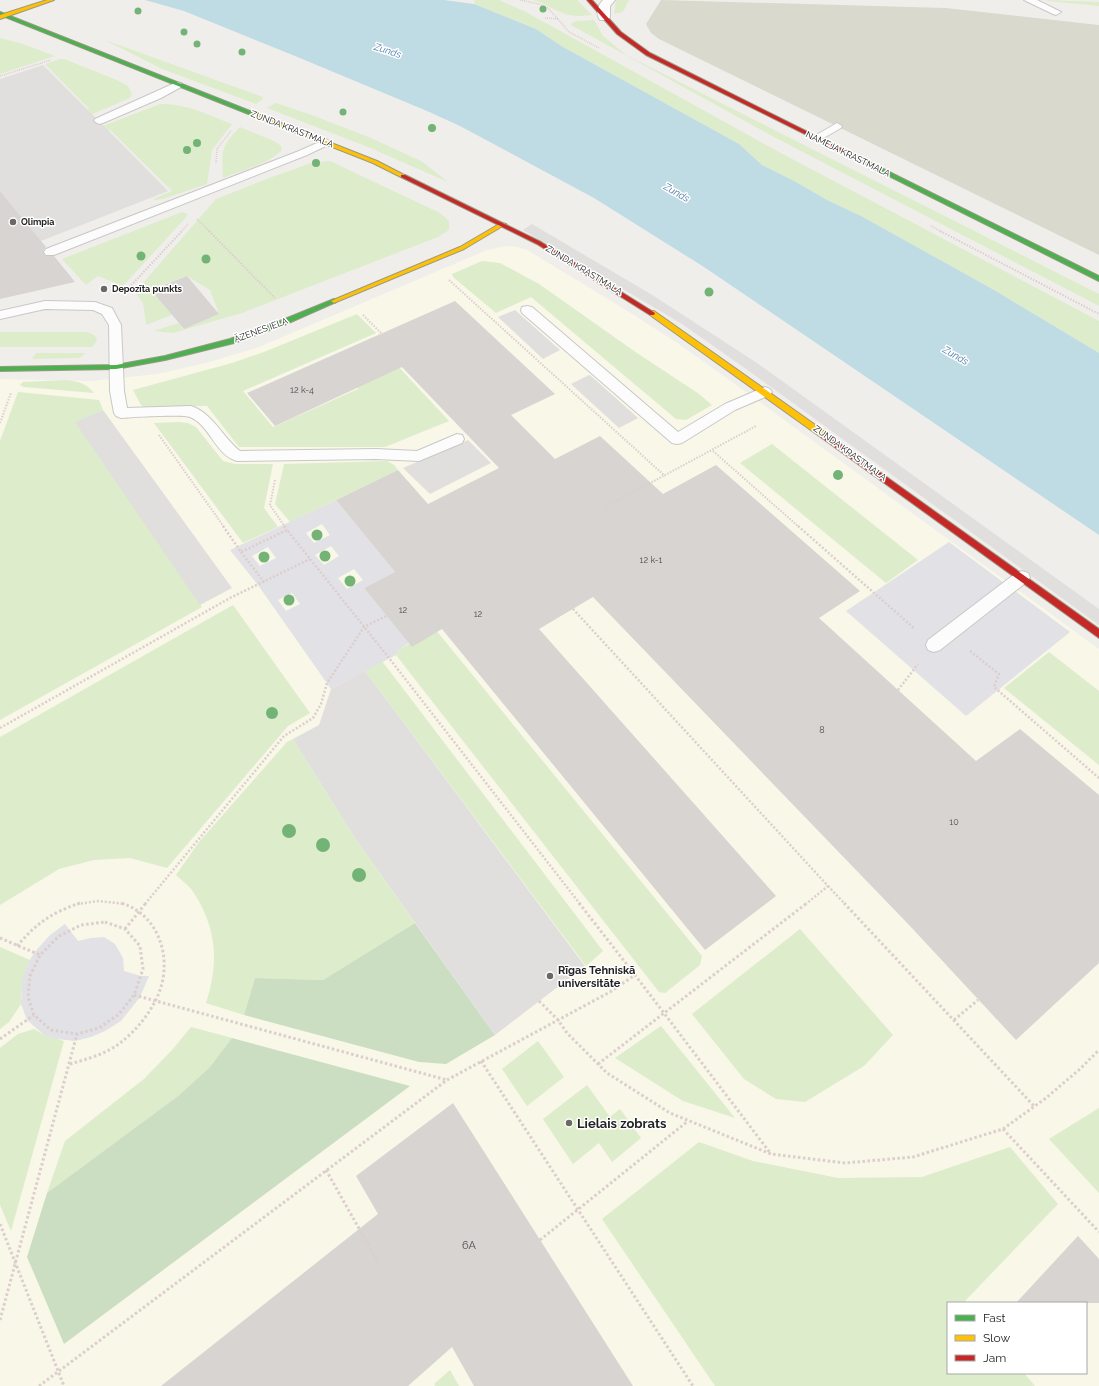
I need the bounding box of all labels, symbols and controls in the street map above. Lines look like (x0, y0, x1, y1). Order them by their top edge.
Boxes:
water label: Zunds (372, 41, 403, 60)
street label: ZUNDA KRASTMALA (249, 109, 335, 149)
street label: NAMEJA KRASTMALA (804, 129, 892, 179)
water label: Zunds (661, 180, 692, 204)
marker: Olimpia (8, 217, 18, 227)
place label: Olimpia (21, 217, 55, 227)
street label: ZUNDA KRASTMALA (544, 243, 624, 297)
marker: Depozīta punkts (99, 284, 109, 294)
place label: Depozīta punkts (112, 284, 183, 294)
street label: ĀZENES IELA (232, 315, 289, 344)
water label: Zunds (940, 343, 971, 367)
house number: 12 k-4 (290, 385, 314, 395)
street label: ZUNDA KRASTMALA (812, 423, 888, 483)
house number: 12 k-1 (640, 555, 663, 565)
house number: 12 (399, 605, 408, 615)
house number: 12 (474, 609, 483, 619)
house number: 8 (819, 725, 825, 735)
house number: 10 (949, 817, 959, 827)
place label: Rīgas Tehniskā universitāte (558, 964, 635, 990)
marker: Rīgas Tehniskā universitāte (545, 971, 555, 981)
place label: Lielais zobrats (577, 1116, 667, 1131)
marker: Lielais zobrats (564, 1118, 574, 1128)
house number: 6A (462, 1239, 477, 1252)
legend (947, 1302, 1087, 1374)
text: Fast (983, 1311, 1006, 1325)
text: Slow (983, 1331, 1010, 1345)
text: Jam (983, 1351, 1006, 1365)

